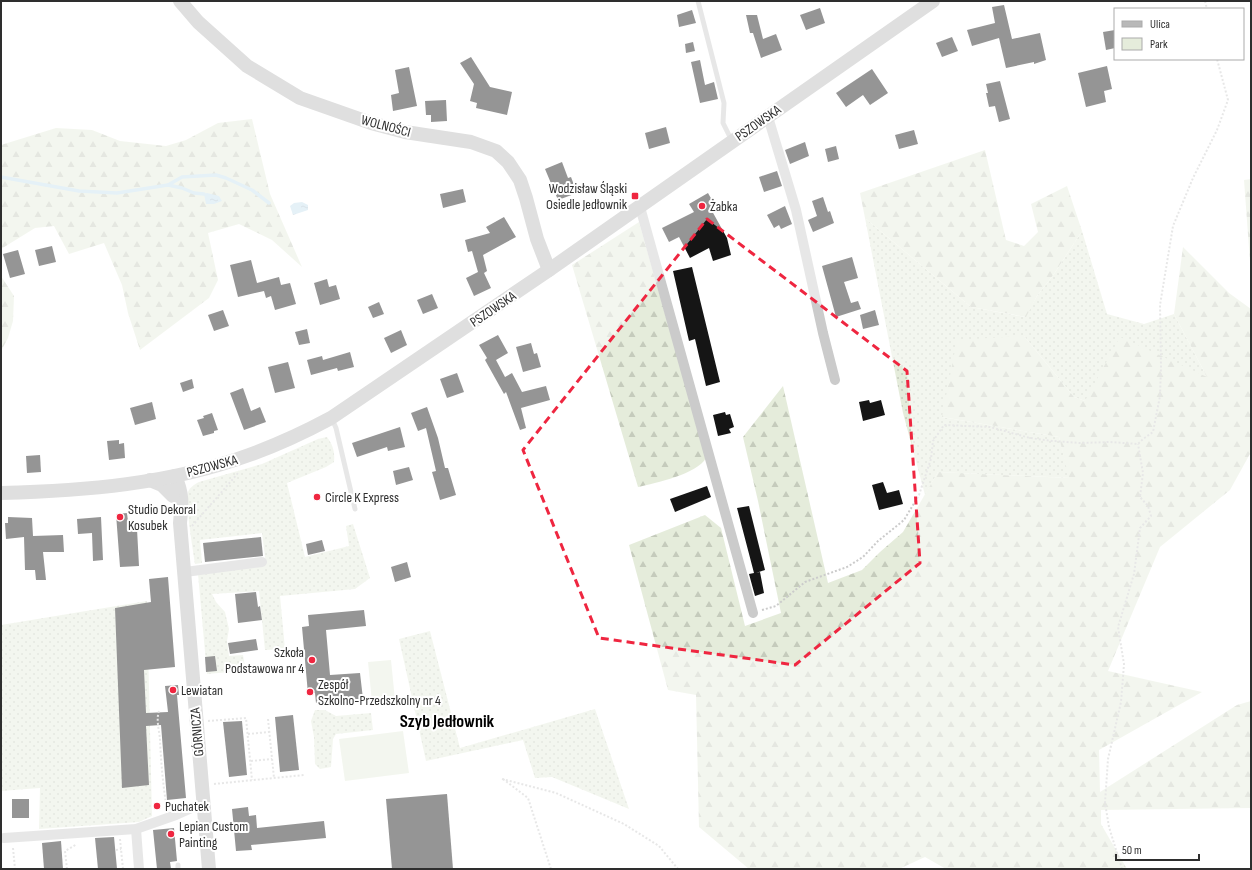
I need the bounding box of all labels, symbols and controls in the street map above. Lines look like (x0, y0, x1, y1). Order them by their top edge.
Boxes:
legend (1114, 8, 1244, 60)
text: Ulica (1150, 17, 1170, 32)
text: Park (1150, 37, 1168, 52)
street label: PSZOWSKA (732, 101, 785, 145)
street label: WOLNOŚCI (359, 111, 413, 141)
place label: Wodzisław Śląski Osiedle Jedłownik (546, 180, 628, 213)
marker: Wodzisław Śląski Osiedle Jedłownik (630, 191, 640, 201)
place label: Żabka (710, 198, 738, 215)
marker: Żabka (697, 201, 707, 211)
street label: PSZOWSKA (467, 287, 520, 331)
street label: PSZOWSKA (185, 451, 240, 481)
place label: Circle K Express (325, 489, 399, 506)
marker: Circle K Express (312, 492, 322, 502)
place label: Studio Dekoral Kosubek (128, 501, 196, 534)
marker: Studio Dekoral Kosubek (115, 512, 125, 522)
place label: Szkoła Podstawowa nr 4 (225, 644, 304, 677)
marker: Szkoła Podstawowa nr 4 (307, 655, 317, 665)
place label: Zespół Szkolno-Przedszkolny nr 4 (318, 676, 441, 709)
place label: Lewiatan (181, 682, 223, 699)
marker: Lewiatan (168, 685, 178, 695)
marker: Zespół Szkolno-Przedszkolny nr 4 (305, 687, 315, 697)
street label: GÓRNICZA (186, 706, 208, 757)
district label: Szyb Jedłownik (400, 711, 495, 732)
place label: Puchatek (165, 798, 210, 815)
marker: Puchatek (152, 801, 162, 811)
place label: Lepian Custom Painting (179, 818, 248, 851)
marker: Lepian Custom Painting (166, 829, 176, 839)
scale bar (1116, 836, 1199, 862)
text: 50 m (1122, 843, 1142, 858)

